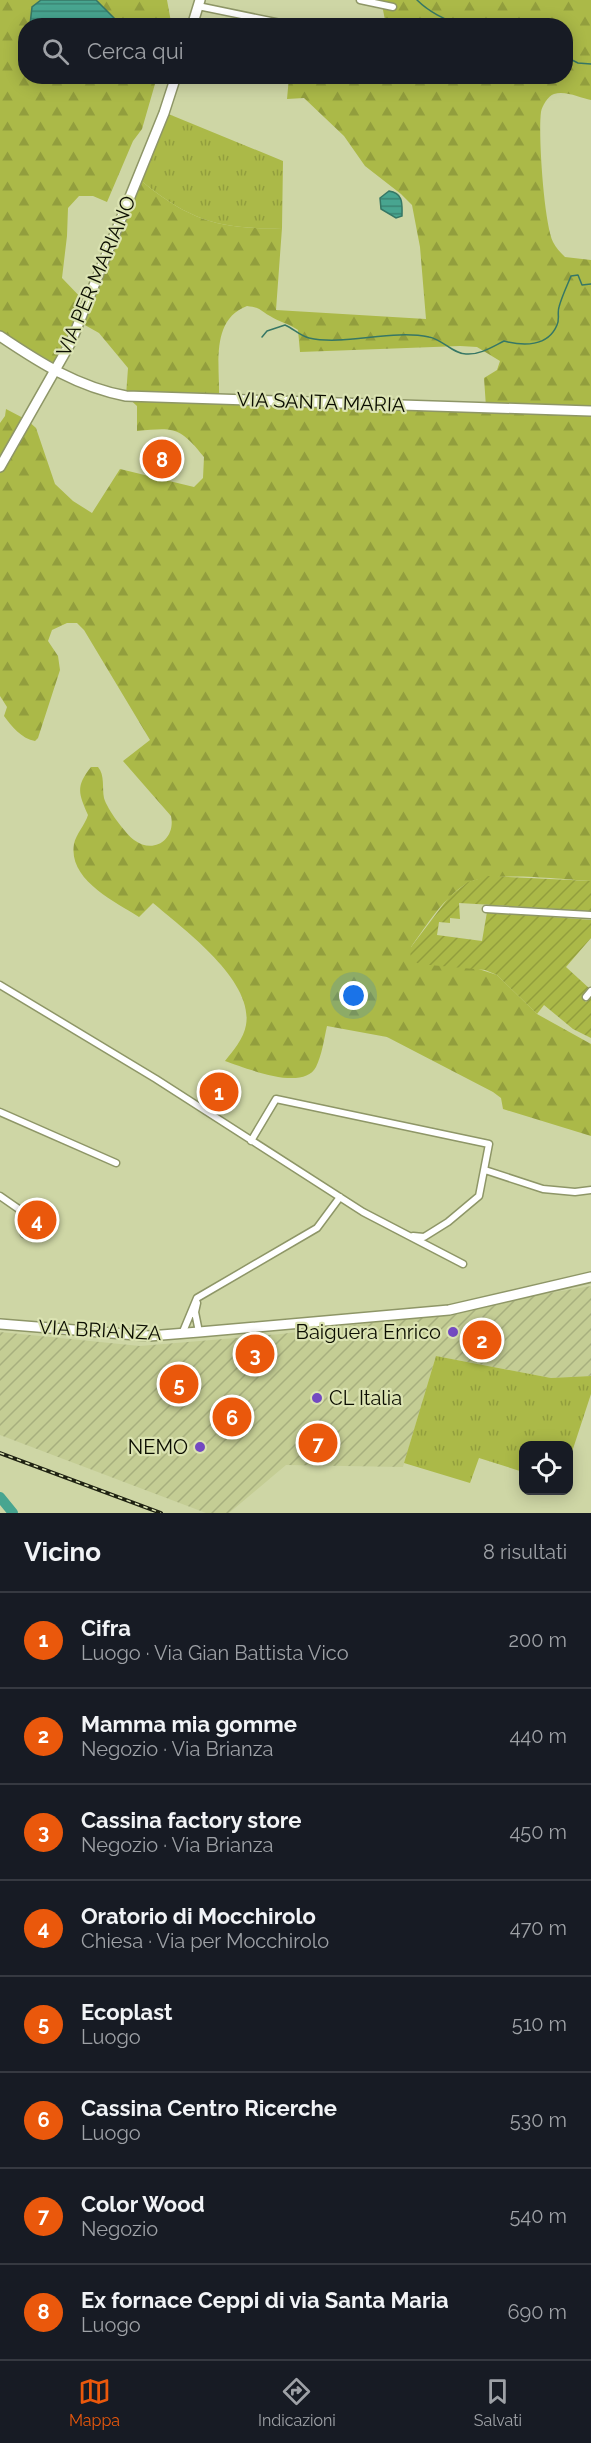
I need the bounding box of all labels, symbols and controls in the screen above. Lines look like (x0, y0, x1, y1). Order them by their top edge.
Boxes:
search box (18, 18, 573, 84)
icon: search (39, 35, 72, 68)
text: Cerca qui (87, 38, 184, 64)
street label: VIA PER MARIANO (51, 192, 141, 360)
street label: VIA SANTA MARIA (236, 387, 406, 417)
pin: 8 (142, 436, 182, 482)
your location (339, 981, 368, 1010)
pin: 1 (200, 1070, 238, 1114)
pin: 4 (18, 1198, 57, 1242)
street label: VIA BRIANZA (38, 1315, 162, 1345)
pin: 2 (462, 1318, 502, 1362)
place label: Baiguera Enrico (296, 1320, 441, 1344)
marker: Baiguera Enrico (446, 1325, 460, 1339)
pin: 3 (236, 1332, 274, 1376)
pin: 5 (160, 1362, 198, 1406)
place label: CL Italia (329, 1386, 402, 1410)
marker: CL Italia (310, 1391, 324, 1405)
pin: 6 (212, 1394, 252, 1440)
pin: 7 (298, 1420, 338, 1466)
place label: NEMO (128, 1435, 188, 1459)
marker: NEMO (193, 1440, 207, 1454)
map controls (519, 1441, 573, 1495)
button: locate (519, 1441, 573, 1495)
text: Vicino (24, 1537, 101, 1567)
text: 8 risultati (483, 1540, 567, 1564)
text: Cifra (81, 1615, 131, 1641)
text: 1 (39, 1628, 48, 1652)
text: 200 m (509, 1628, 567, 1652)
text: Luogo · Via Gian Battista Vico (81, 1641, 349, 1665)
text: Mamma mia gomme (81, 1711, 297, 1737)
text: 2 (38, 1724, 49, 1748)
text: 440 m (509, 1724, 567, 1748)
text: Negozio · Via Brianza (81, 1737, 273, 1761)
text: Cassina factory store (81, 1807, 301, 1833)
text: 3 (38, 1820, 49, 1844)
text: 450 m (509, 1820, 567, 1844)
text: Negozio · Via Brianza (81, 1833, 273, 1857)
text: Oratorio di Mocchirolo (81, 1903, 316, 1929)
text: 4 (38, 1916, 49, 1940)
text: 470 m (510, 1916, 567, 1940)
text: Chiesa · Via per Mocchirolo (81, 1929, 329, 1953)
text: Ecoplast (81, 1999, 172, 2025)
text: 5 (38, 2012, 49, 2036)
text: 510 m (512, 2012, 567, 2036)
text: Luogo (81, 2025, 141, 2049)
text: Cassina Centro Ricerche (81, 2095, 337, 2121)
text: 6 (37, 2108, 50, 2132)
text: 530 m (510, 2108, 567, 2132)
text: Luogo (81, 2121, 141, 2145)
text: Color Wood (81, 2191, 205, 2217)
text: 7 (38, 2204, 49, 2228)
text: 540 m (509, 2204, 567, 2228)
text: Negozio (81, 2217, 158, 2241)
text: Ex fornace Ceppi di via Santa Maria (81, 2287, 449, 2313)
text: 8 (37, 2300, 50, 2324)
text: 690 m (508, 2300, 567, 2324)
text: Luogo (81, 2313, 141, 2337)
tab: Mappa (69, 2375, 120, 2430)
tab: Indicazioni (258, 2375, 336, 2430)
tab: Salvati (474, 2375, 522, 2430)

